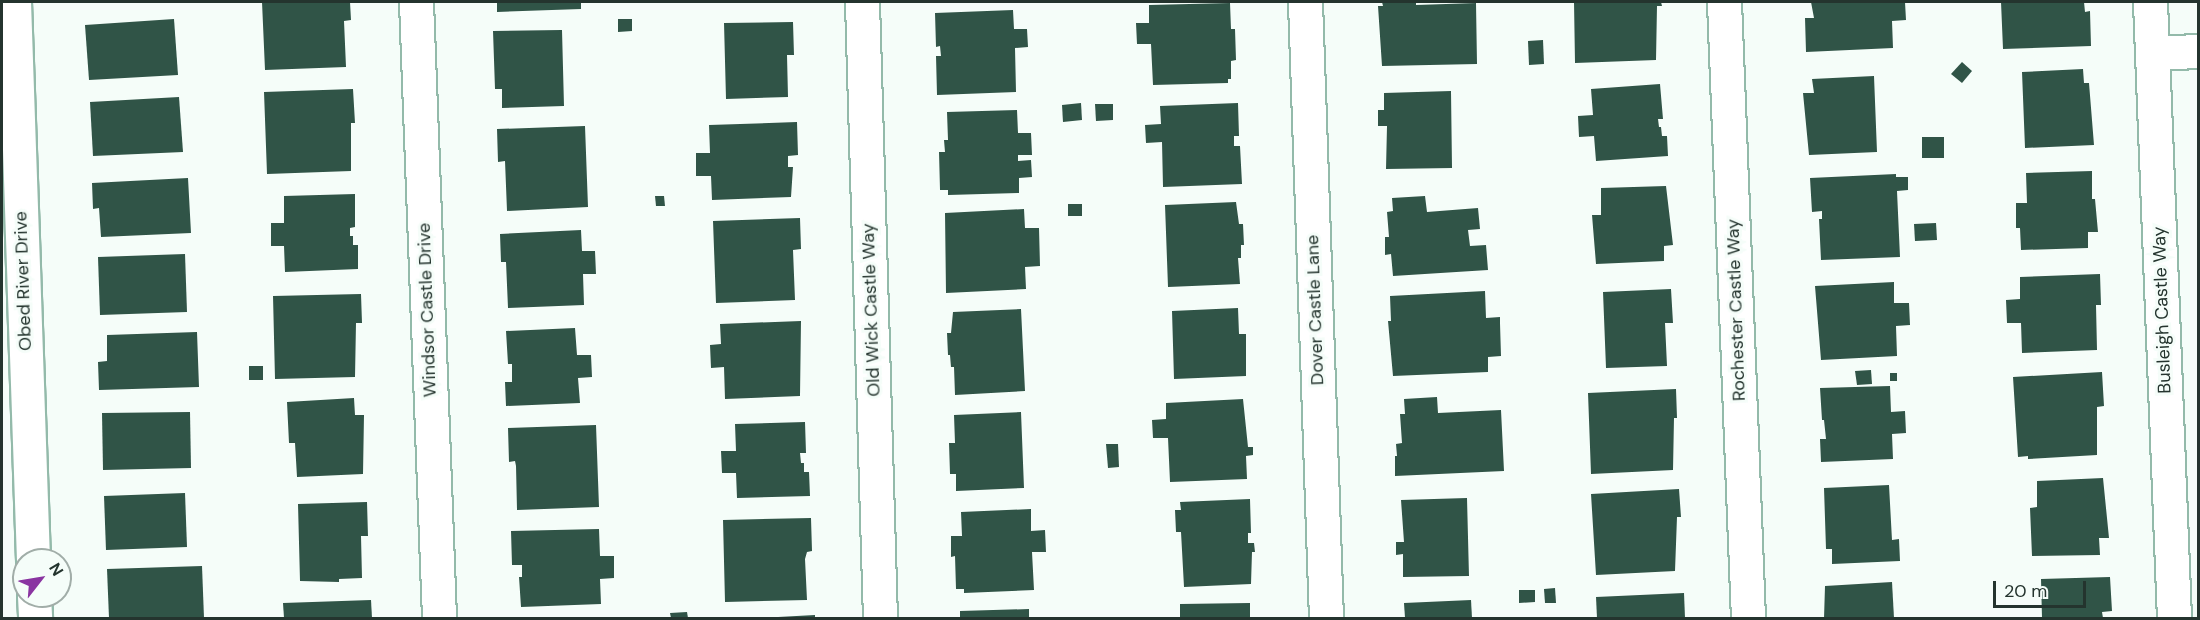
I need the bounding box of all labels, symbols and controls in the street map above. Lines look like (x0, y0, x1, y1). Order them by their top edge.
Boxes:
street label: Obed River Drive (10, 211, 36, 351)
street label: Rochester Castle Way (1722, 219, 1750, 401)
street label: Windsor Castle Drive (413, 222, 441, 398)
street label: Old Wick Castle Way (857, 223, 885, 397)
street label: Busleigh Castle Way (2148, 226, 2176, 394)
street label: Dover Castle Lane (1302, 234, 1328, 386)
north arrow (12, 548, 72, 608)
text: N (44, 559, 68, 580)
scale bar (1996, 569, 2089, 607)
text: 20 m (2004, 579, 2047, 603)

